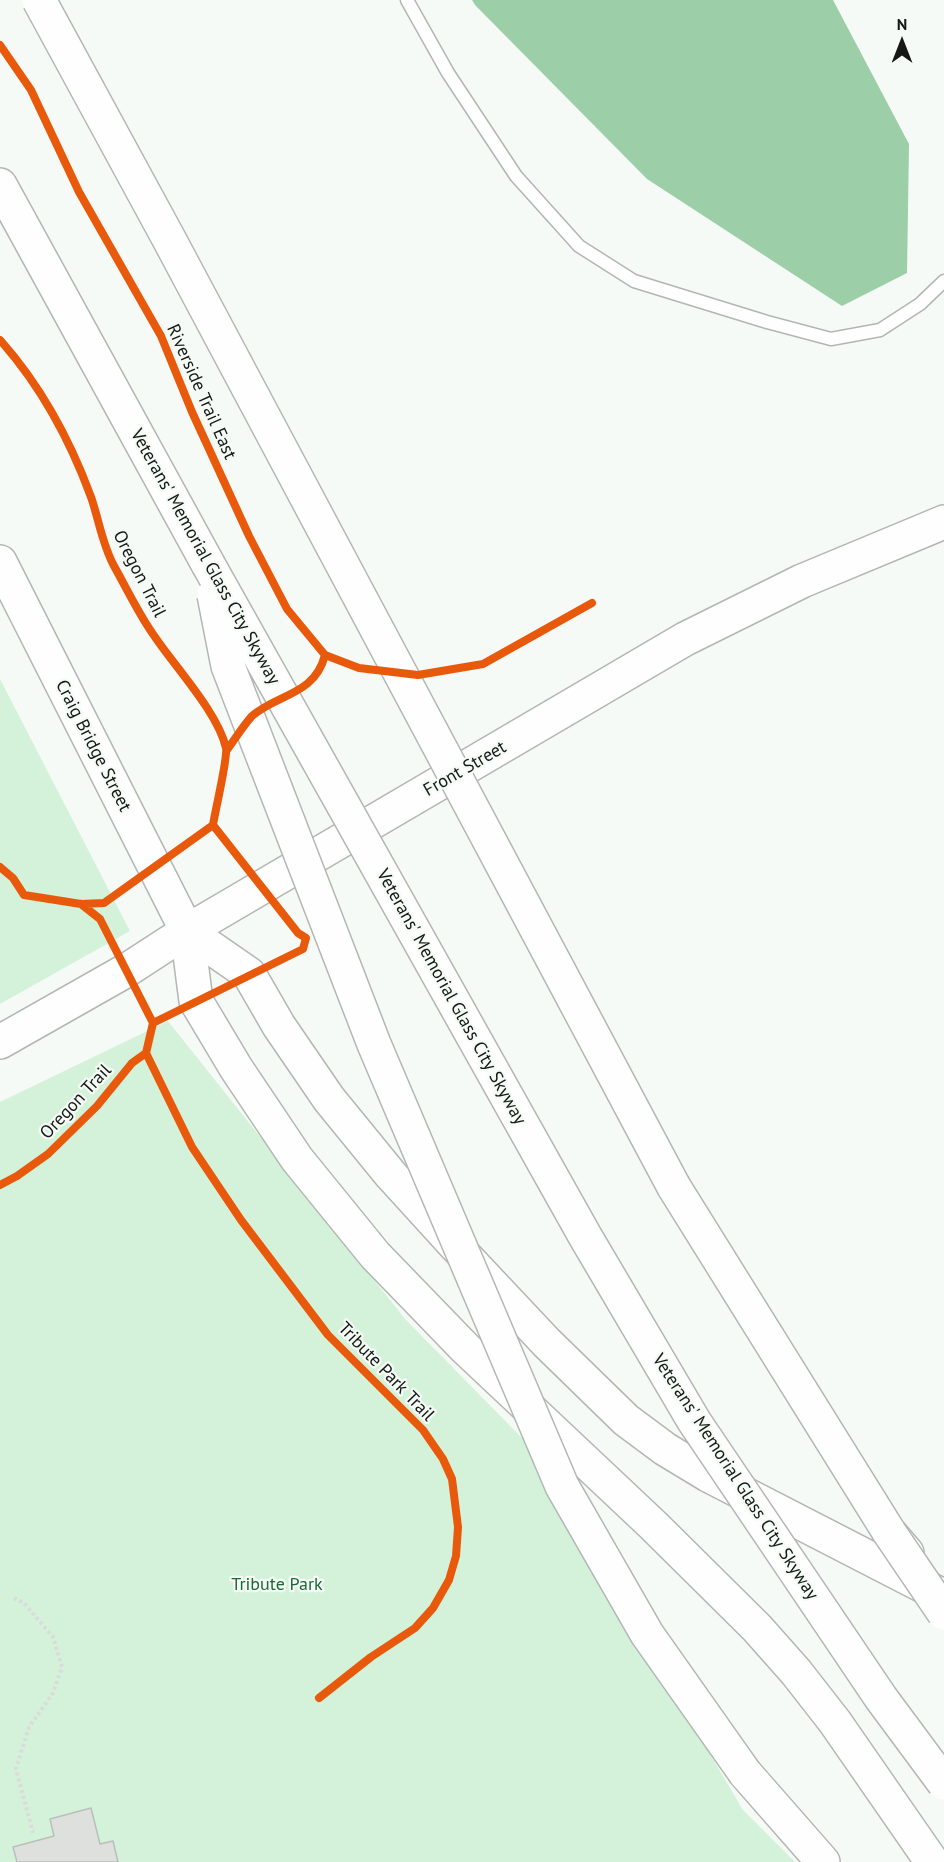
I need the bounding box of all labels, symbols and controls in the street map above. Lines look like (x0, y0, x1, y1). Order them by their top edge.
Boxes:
north arrow (872, 12, 932, 72)
text: N (897, 14, 907, 34)
street label: Riverside Trail East (162, 321, 240, 463)
street label: Veterans' Memorial Glass City Skyway (126, 425, 284, 689)
street label: Oregon Trail (108, 527, 170, 621)
street label: Craig Bridge Street (50, 676, 136, 816)
street label: Front Street (420, 737, 510, 801)
street label: Veterans' Memorial Glass City Skyway (372, 865, 530, 1129)
street label: Oregon Trail (36, 1060, 116, 1144)
street label: Tribute Park Trail (333, 1318, 439, 1426)
street label: Veterans' Memorial Glass City Skyway (647, 1350, 823, 1604)
park label: Tribute Park (231, 1574, 323, 1596)

